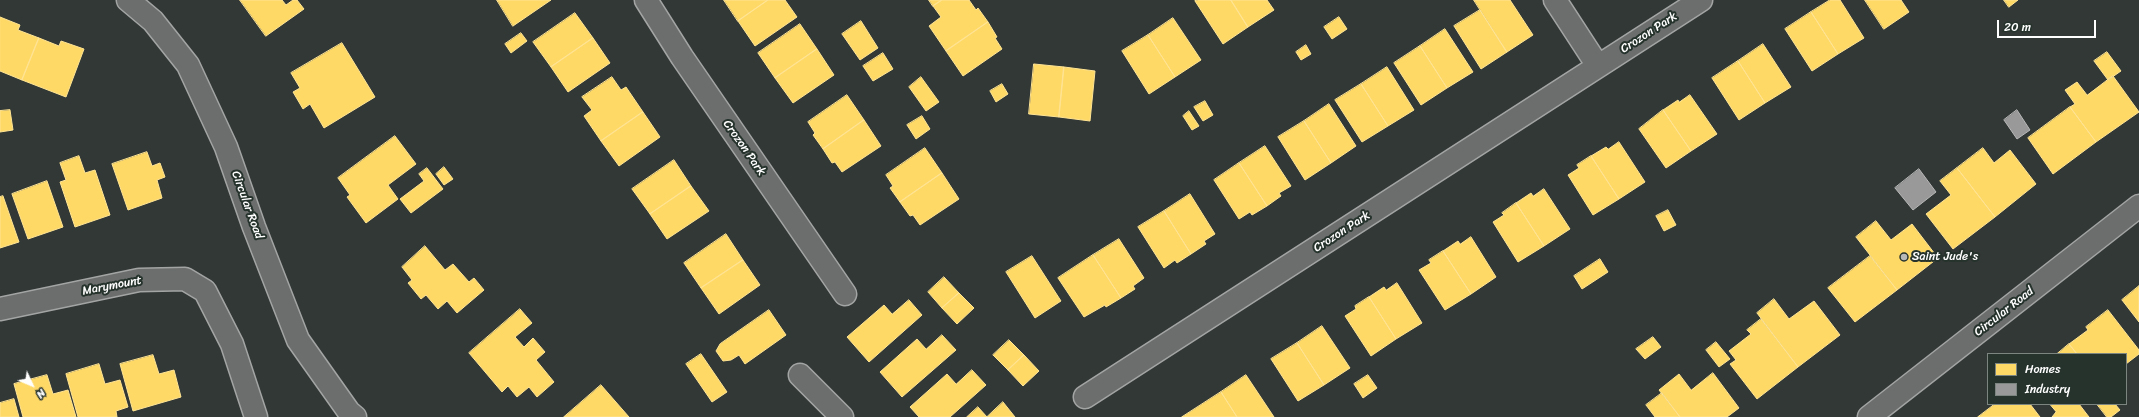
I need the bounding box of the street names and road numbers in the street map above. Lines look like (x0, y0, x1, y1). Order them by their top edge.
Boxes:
street label: Crozon Park (1618, 9, 1680, 57)
street label: Crozon Park (720, 117, 768, 179)
street label: Circular Road (228, 169, 266, 241)
street label: Crozon Park (1311, 208, 1373, 256)
street label: Marymount (81, 273, 143, 299)
street label: Circular Road (1971, 284, 2037, 340)

